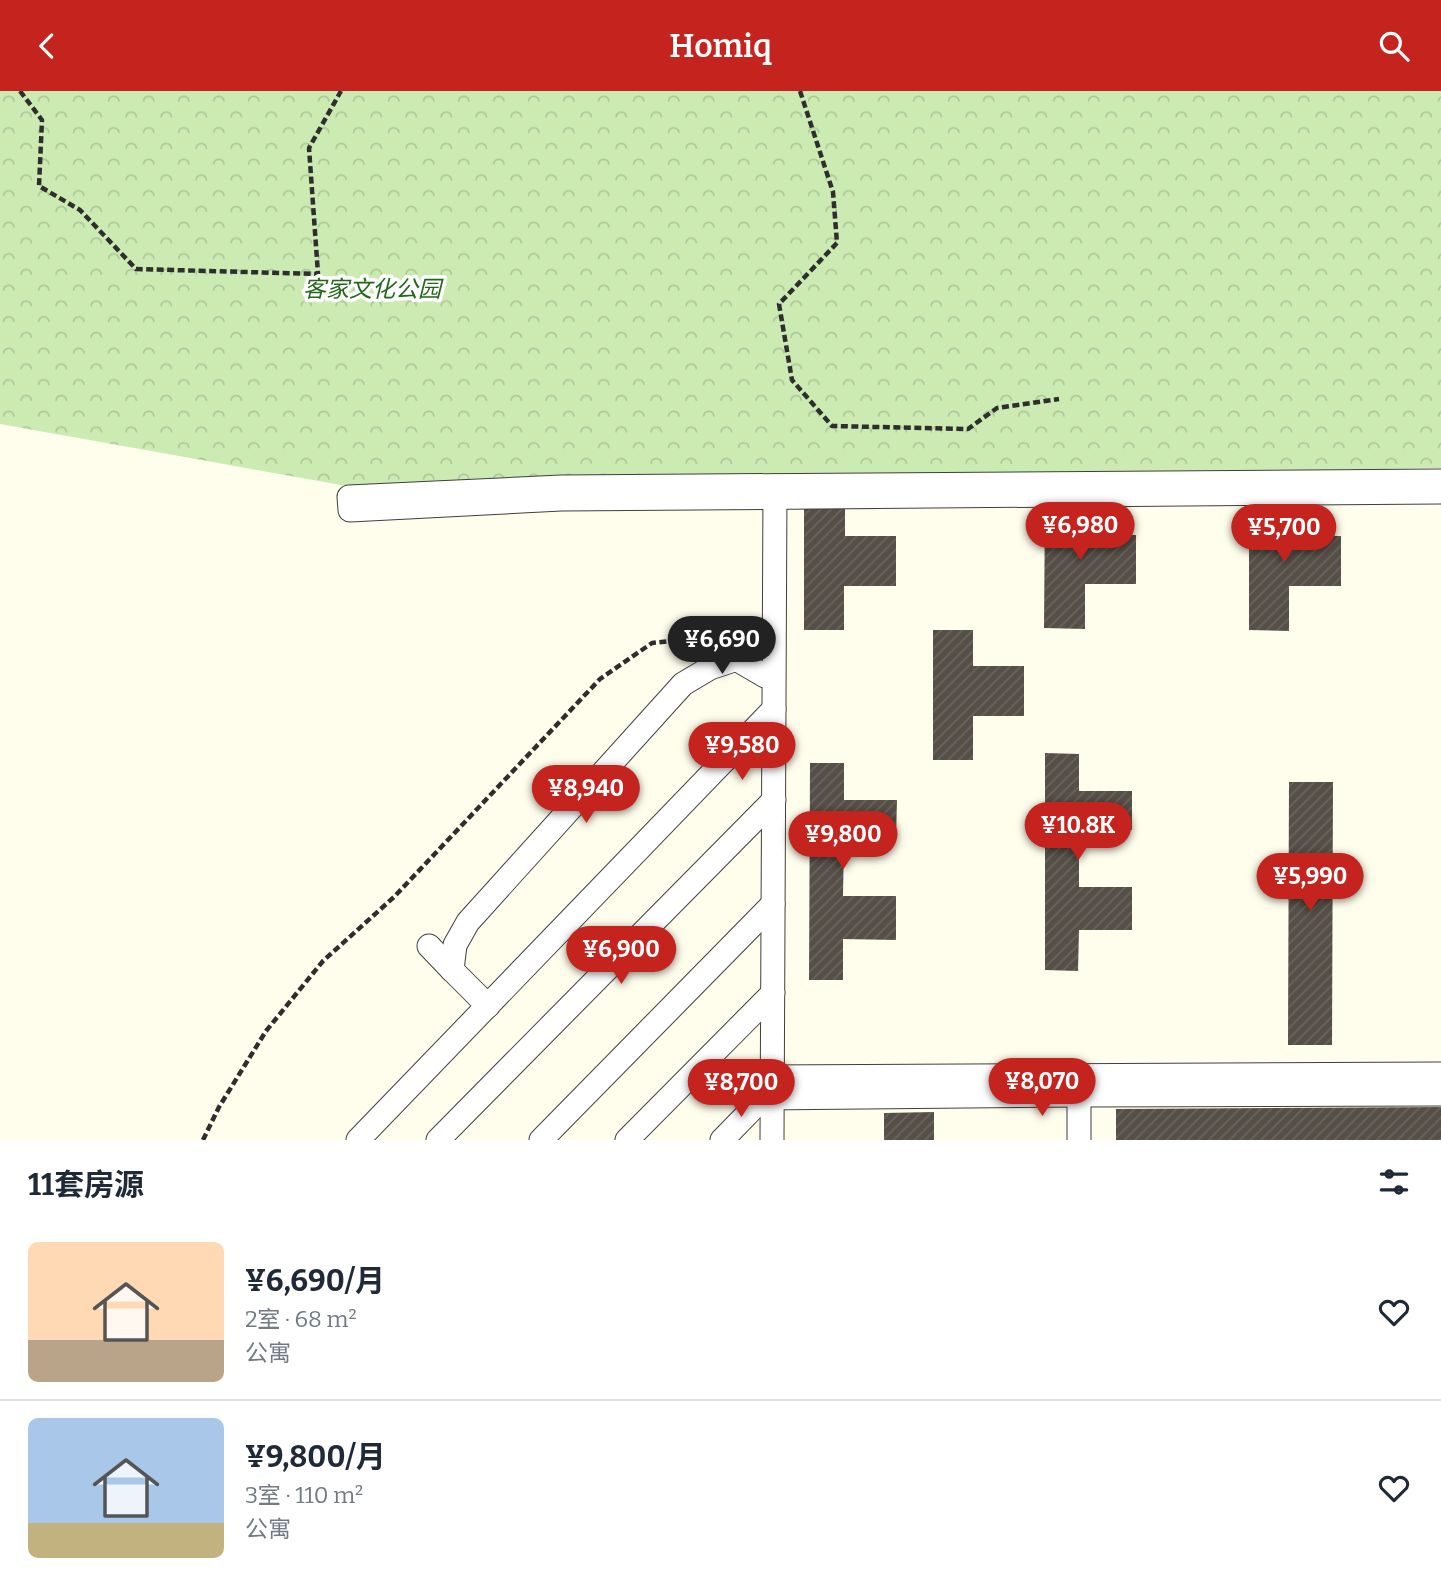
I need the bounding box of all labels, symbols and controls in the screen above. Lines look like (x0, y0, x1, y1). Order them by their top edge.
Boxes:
icon: back (28, 27, 66, 65)
text: Homiq (669, 27, 772, 65)
icon: search (1375, 27, 1413, 65)
park label: 客家文化公园 (303, 275, 444, 303)
pin: ¥6,980 (1023, 503, 1137, 562)
pin: ¥5,700 (1227, 505, 1341, 564)
text: ¥6,980 (1042, 511, 1118, 539)
text: ¥5,700 (1247, 513, 1321, 541)
pin: ¥6,690 (665, 617, 779, 676)
text: ¥6,690 (684, 625, 760, 653)
pin: ¥9,580 (685, 723, 799, 782)
text: ¥9,580 (705, 731, 780, 759)
pin: ¥8,940 (529, 765, 643, 825)
text: ¥8,940 (548, 774, 624, 802)
pin: ¥10.8K (1021, 803, 1135, 862)
pin: ¥9,800 (786, 811, 900, 871)
text: ¥10.8K (1041, 811, 1115, 839)
text: ¥9,800 (804, 820, 882, 848)
pin: ¥5,990 (1253, 853, 1367, 913)
text: ¥5,990 (1273, 862, 1347, 890)
pin: ¥6,900 (564, 927, 678, 986)
text: ¥6,900 (582, 935, 660, 963)
pin: ¥8,700 (684, 1059, 798, 1119)
pin: ¥8,070 (985, 1059, 1099, 1118)
text: ¥8,070 (1005, 1067, 1079, 1095)
text: ¥8,700 (704, 1068, 778, 1096)
icon: filters (1375, 1163, 1413, 1201)
text: 11套房源 (28, 1167, 144, 1203)
text: ¥6,690/月 (245, 1263, 385, 1299)
icon: home (84, 1270, 168, 1354)
icon: heart (1375, 1293, 1413, 1331)
text: 2室 · 68 m² (245, 1305, 357, 1333)
text: 公寓 (245, 1339, 291, 1367)
text: ¥9,800/月 (245, 1439, 386, 1475)
icon: home (84, 1446, 168, 1530)
icon: heart (1375, 1469, 1413, 1507)
text: 3室 · 110 m² (245, 1481, 363, 1509)
text: 公寓 (245, 1515, 291, 1543)

